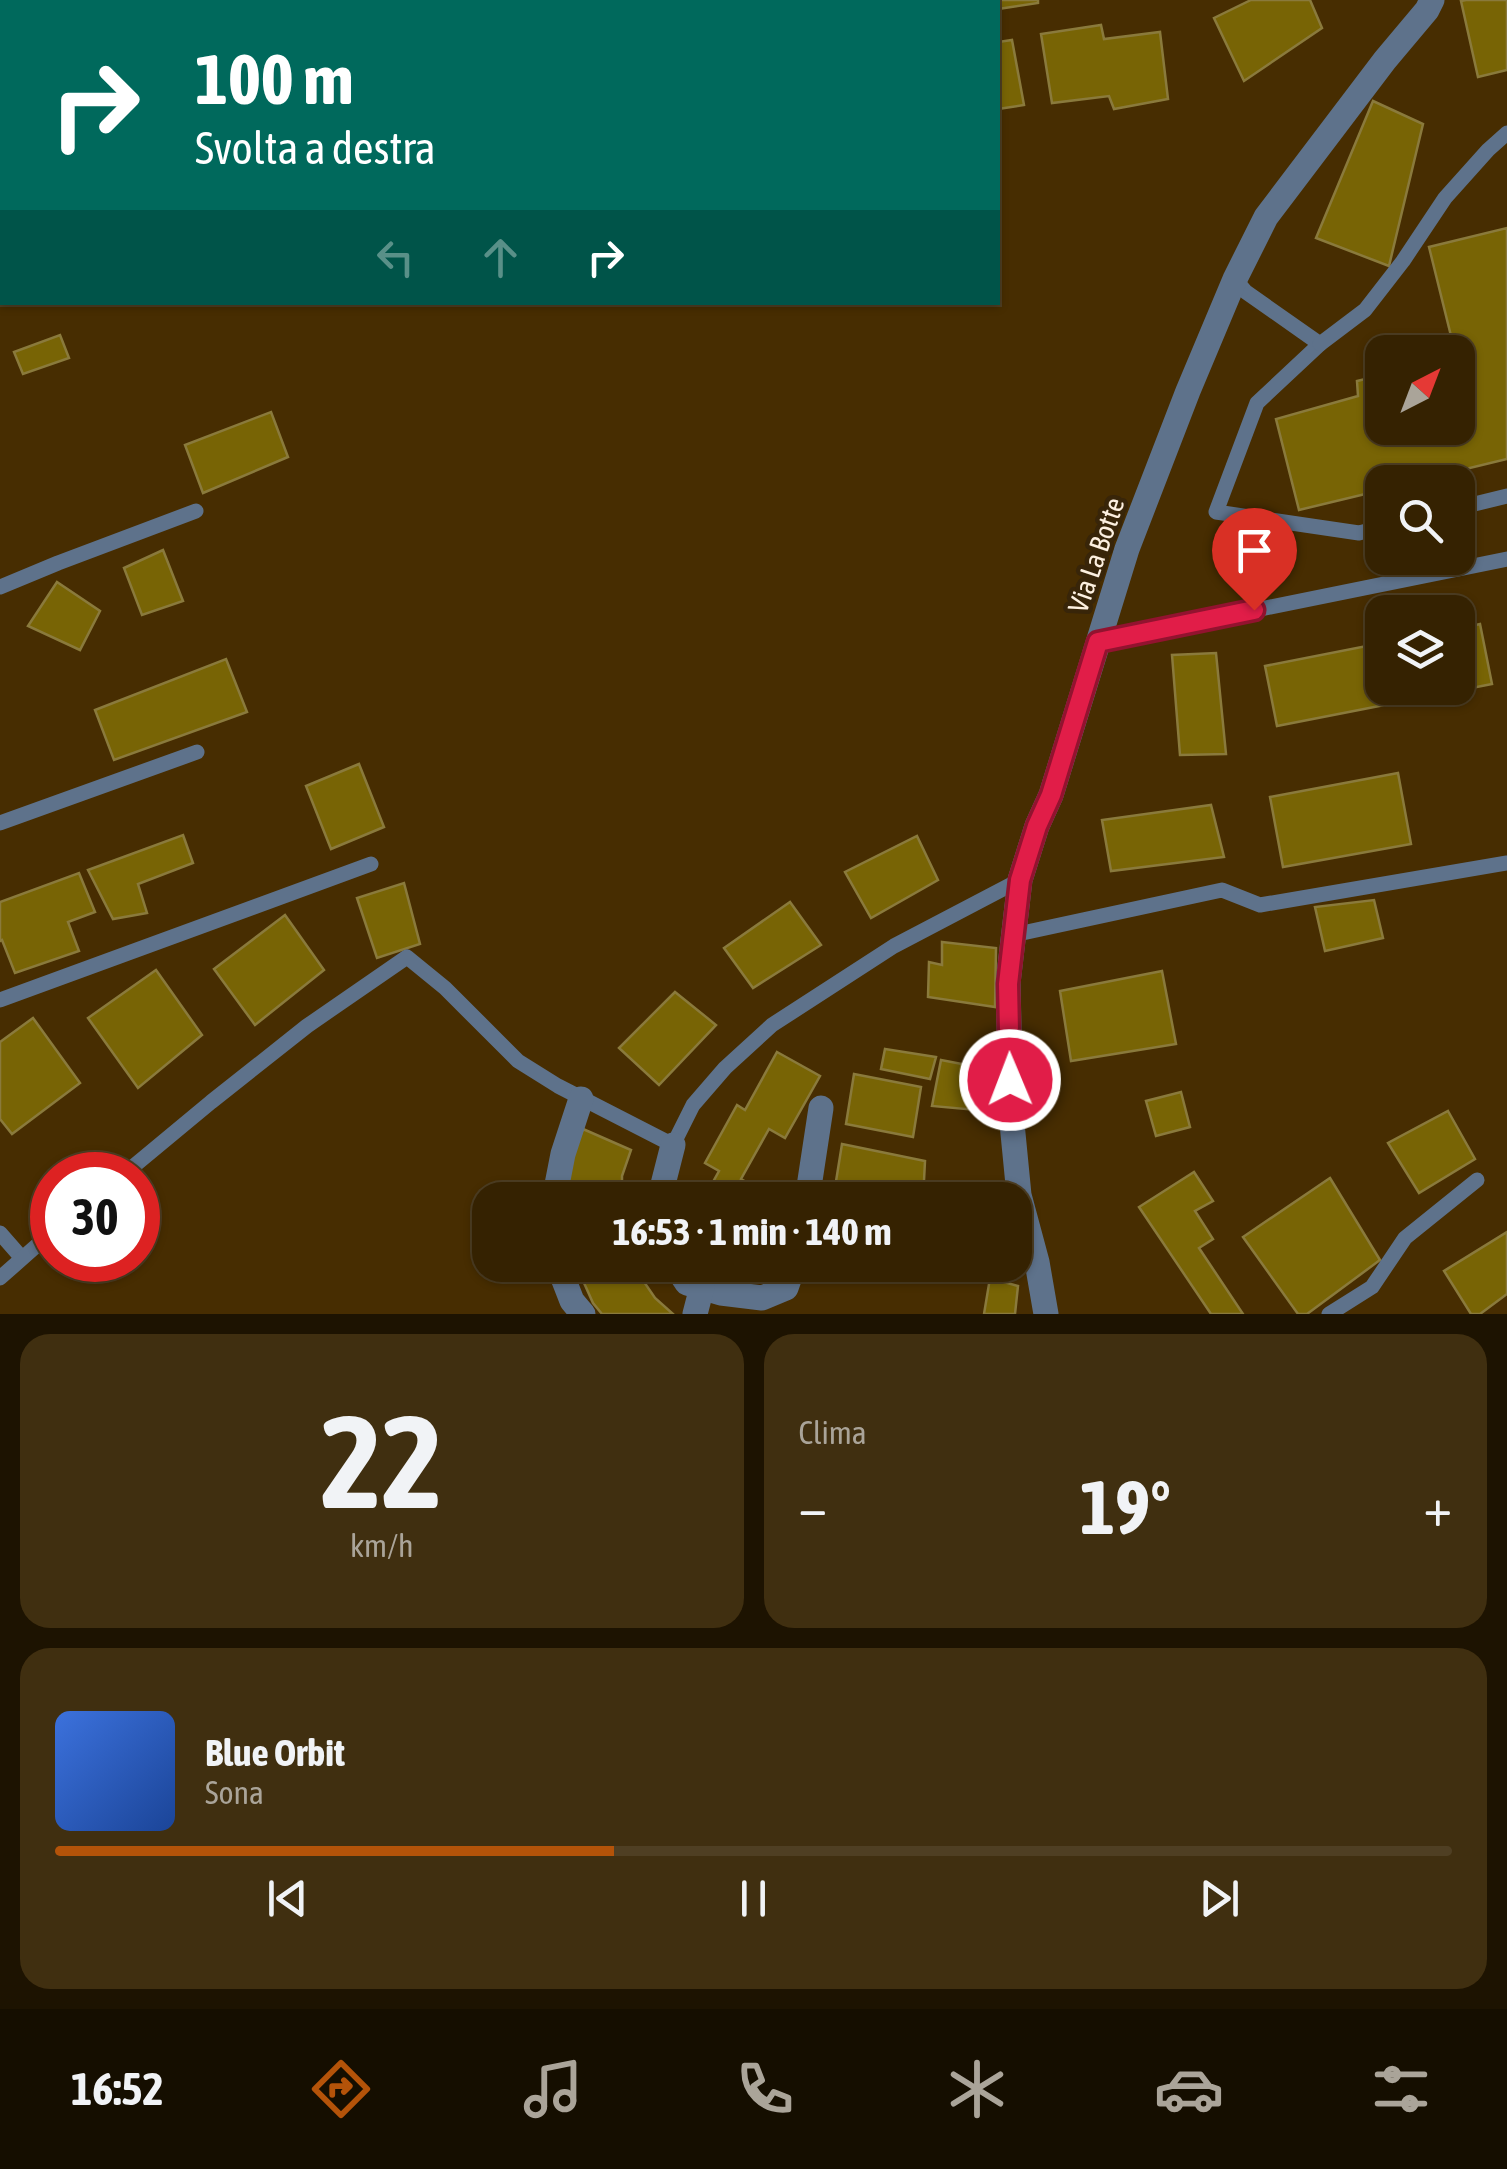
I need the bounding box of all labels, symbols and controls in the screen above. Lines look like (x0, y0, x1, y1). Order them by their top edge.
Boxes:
text: 100 m (195, 39, 354, 119)
icon: right (30, 40, 160, 170)
text: Svolta a destra (195, 122, 436, 174)
icon: left (368, 230, 423, 285)
icon: ahead (473, 230, 528, 285)
icon: right (578, 230, 633, 285)
north arrow (1365, 335, 1475, 445)
map controls (1365, 335, 1475, 705)
button: search (1365, 465, 1475, 575)
street label: Via La Botte (1061, 493, 1131, 617)
pin (1212, 508, 1297, 611)
icon: arrive (1227, 523, 1282, 578)
button: layers (1365, 595, 1475, 705)
position arrow (958, 1028, 1062, 1132)
speed limit sign: 30 (30, 1152, 160, 1282)
text: 16:53 · 1 min · 140 m (612, 1210, 892, 1253)
text: 22 (321, 1387, 443, 1536)
text: Clima (799, 1414, 867, 1451)
text: 19° (1080, 1464, 1171, 1550)
text: − (799, 1475, 827, 1538)
text: + (1423, 1475, 1452, 1538)
text: km/h (350, 1527, 413, 1564)
text: Blue Orbit (205, 1731, 345, 1774)
text: Sona (205, 1774, 264, 1811)
icon: previous (260, 1871, 315, 1926)
icon: pause (726, 1871, 781, 1926)
icon: next (1192, 1871, 1247, 1926)
icon: directions (306, 2054, 376, 2124)
icon: music (518, 2054, 588, 2124)
icon: phone (730, 2054, 800, 2124)
icon: climate (942, 2054, 1012, 2124)
icon: car (1154, 2054, 1224, 2124)
icon: filters (1366, 2054, 1436, 2124)
text: 16:52 (71, 2063, 164, 2115)

